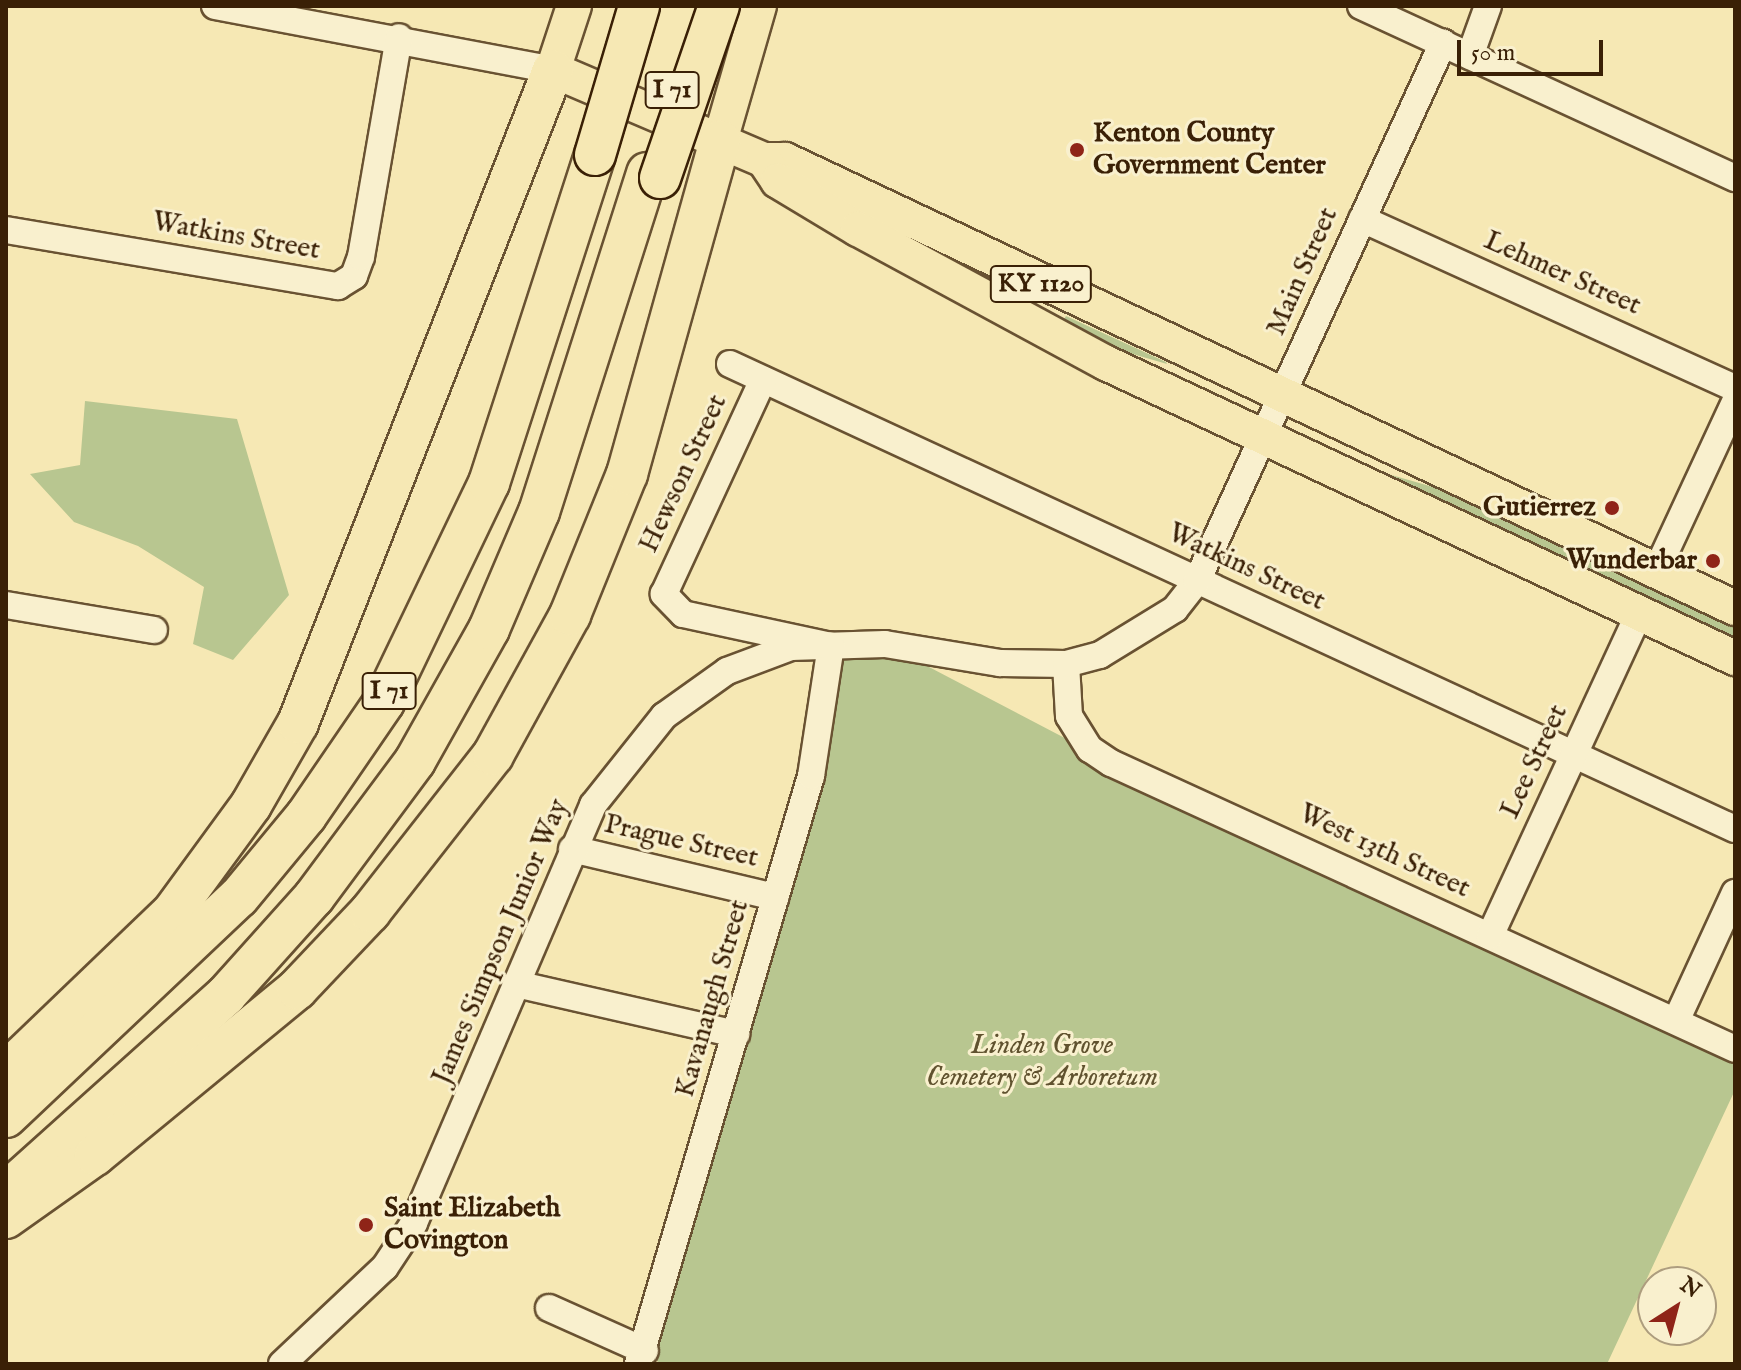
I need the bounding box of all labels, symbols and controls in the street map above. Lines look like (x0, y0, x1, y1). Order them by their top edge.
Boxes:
scale bar (1461, 24, 1607, 74)
text: 50 m (1471, 38, 1515, 69)
road number: I 71 (644, 68, 700, 112)
place label: Kenton County Government Center (1093, 117, 1326, 183)
marker: Kenton County Government Center (1068, 141, 1086, 159)
street label: Main Street (1260, 203, 1346, 341)
street label: Watkins Street (150, 206, 322, 268)
street label: Lehmer Street (1478, 224, 1646, 324)
road number: KY 1120 (989, 262, 1093, 306)
street label: Hewson Street (633, 390, 735, 558)
place label: Gutierrez (1483, 491, 1596, 525)
marker: Gutierrez (1603, 499, 1621, 517)
street label: Watkins Street (1162, 517, 1330, 619)
place label: Wunderbar (1566, 544, 1697, 578)
marker: Wunderbar (1704, 552, 1722, 570)
road number: I 71 (361, 669, 417, 713)
street label: Lee Street (1494, 700, 1576, 824)
street label: James Simpson Junior Way (426, 794, 576, 1090)
street label: West 13th Street (1293, 798, 1475, 906)
street label: Prague Street (601, 808, 761, 876)
street label: Kavanaugh Street (669, 896, 757, 1102)
park label: Linden Grove Cemetery & Arboretum (926, 1029, 1158, 1095)
place label: Saint Elizabeth Covington (384, 1192, 560, 1258)
marker: Saint Elizabeth Covington (355, 1214, 377, 1236)
north arrow (1637, 1266, 1717, 1346)
text: N (1674, 1271, 1706, 1305)

